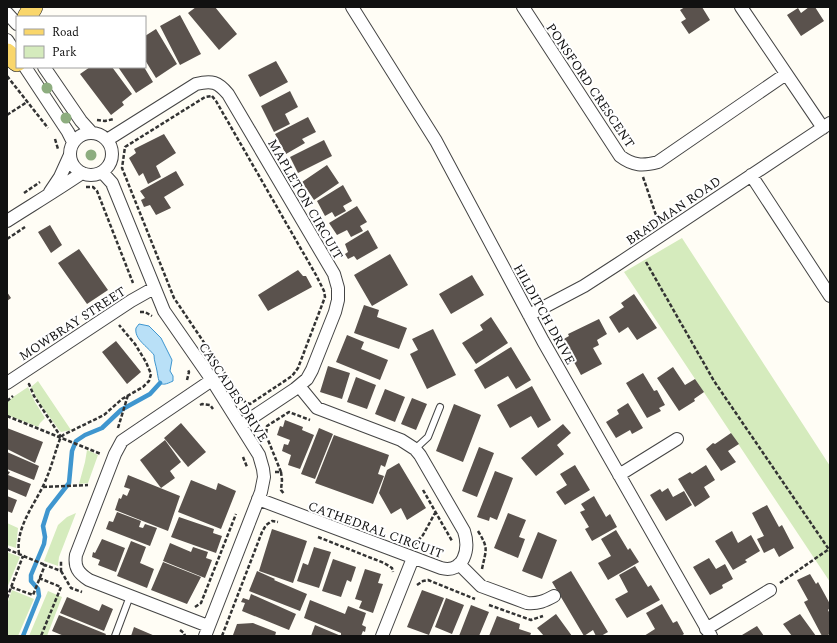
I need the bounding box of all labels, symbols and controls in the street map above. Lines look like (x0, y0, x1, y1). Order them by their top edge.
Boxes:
legend (16, 16, 146, 68)
street label: PONSFORD CRESCENT (541, 19, 640, 152)
text: Road (52, 23, 79, 42)
text: Park (52, 43, 77, 62)
street label: MAPLETON CIRCUIT (262, 135, 348, 264)
street label: BRADMAN ROAD (622, 171, 725, 250)
street label: HILDITCH DRIVE (508, 260, 580, 369)
street label: MOWBRAY STREET (15, 282, 130, 366)
street label: CASCADES DRIVE (193, 339, 273, 446)
street label: CATHEDRAL CIRCUIT (305, 496, 446, 564)

